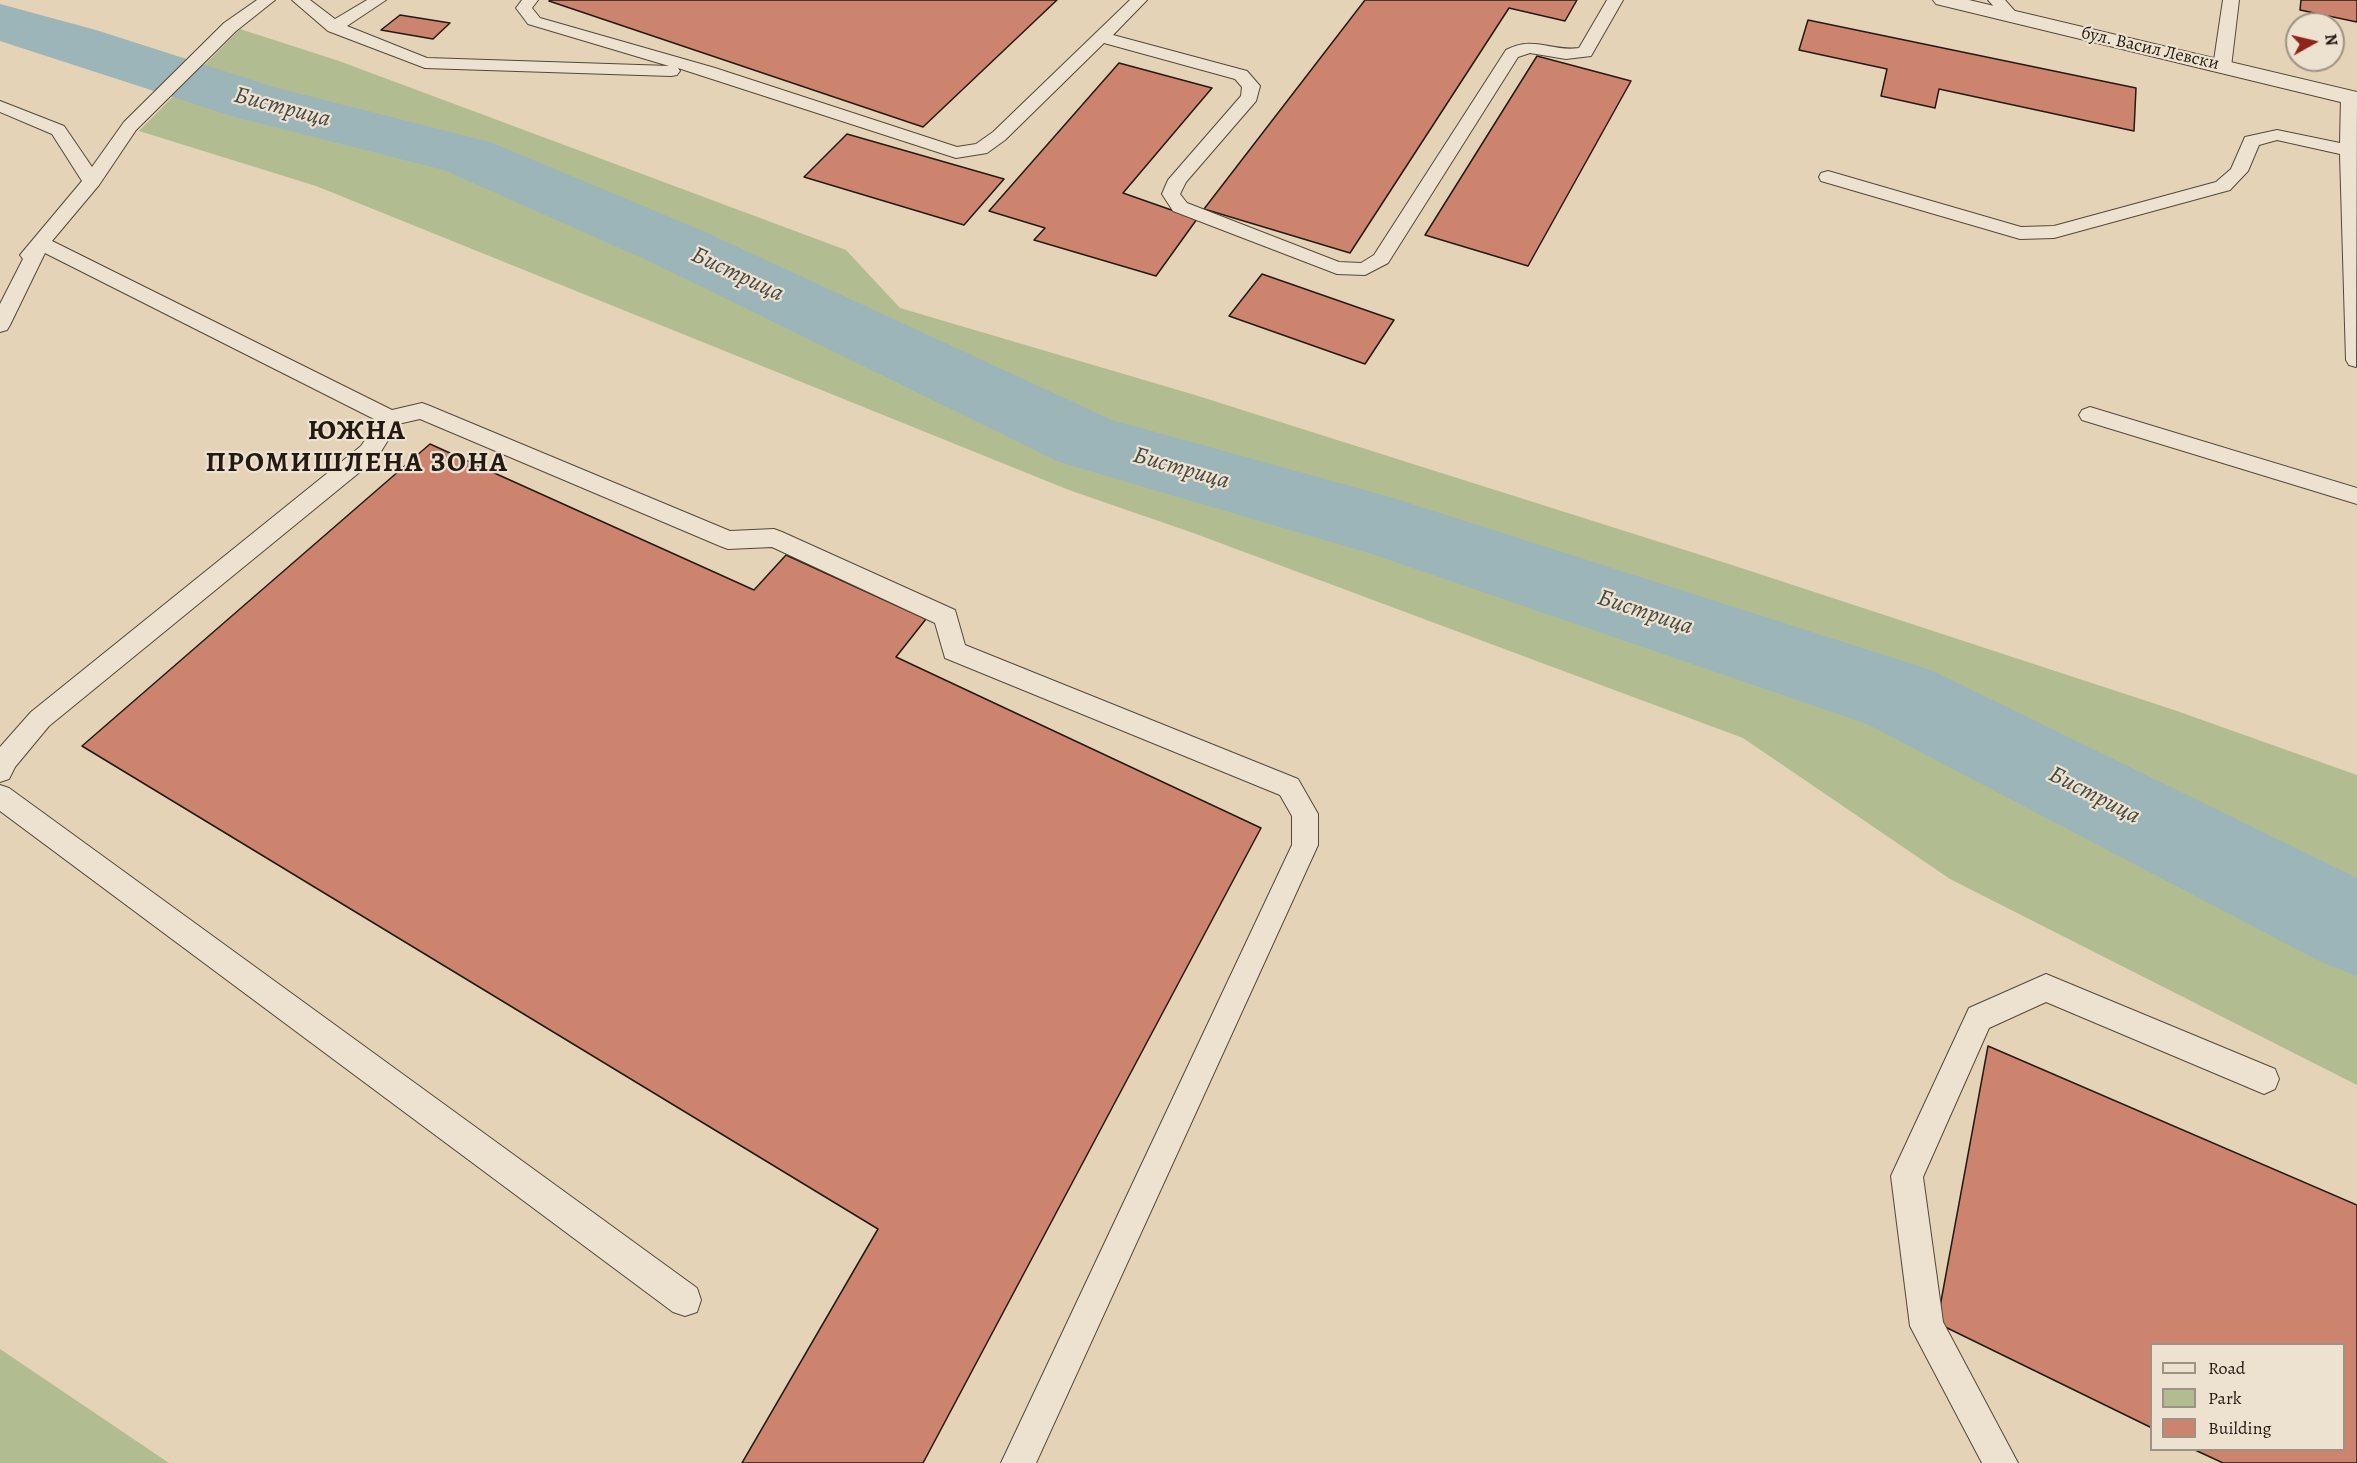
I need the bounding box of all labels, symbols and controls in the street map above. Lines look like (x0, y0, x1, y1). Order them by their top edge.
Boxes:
north arrow (2285, 12, 2345, 72)
street label: бул. Васил Левски (2079, 23, 2221, 75)
text: N (2319, 32, 2343, 47)
water label: Бистрица (231, 81, 333, 135)
water label: Бистрица (686, 241, 788, 309)
district label: ЮЖНА ПРОМИШЛЕНА ЗОНА (206, 415, 508, 481)
water label: Бистрица (1130, 442, 1232, 496)
water label: Бистрица (1594, 584, 1696, 642)
water label: Бистрица (2043, 761, 2145, 831)
legend (2150, 1343, 2345, 1451)
text: Road (2208, 1356, 2245, 1380)
text: Park (2208, 1386, 2242, 1410)
text: Building (2208, 1416, 2272, 1440)

